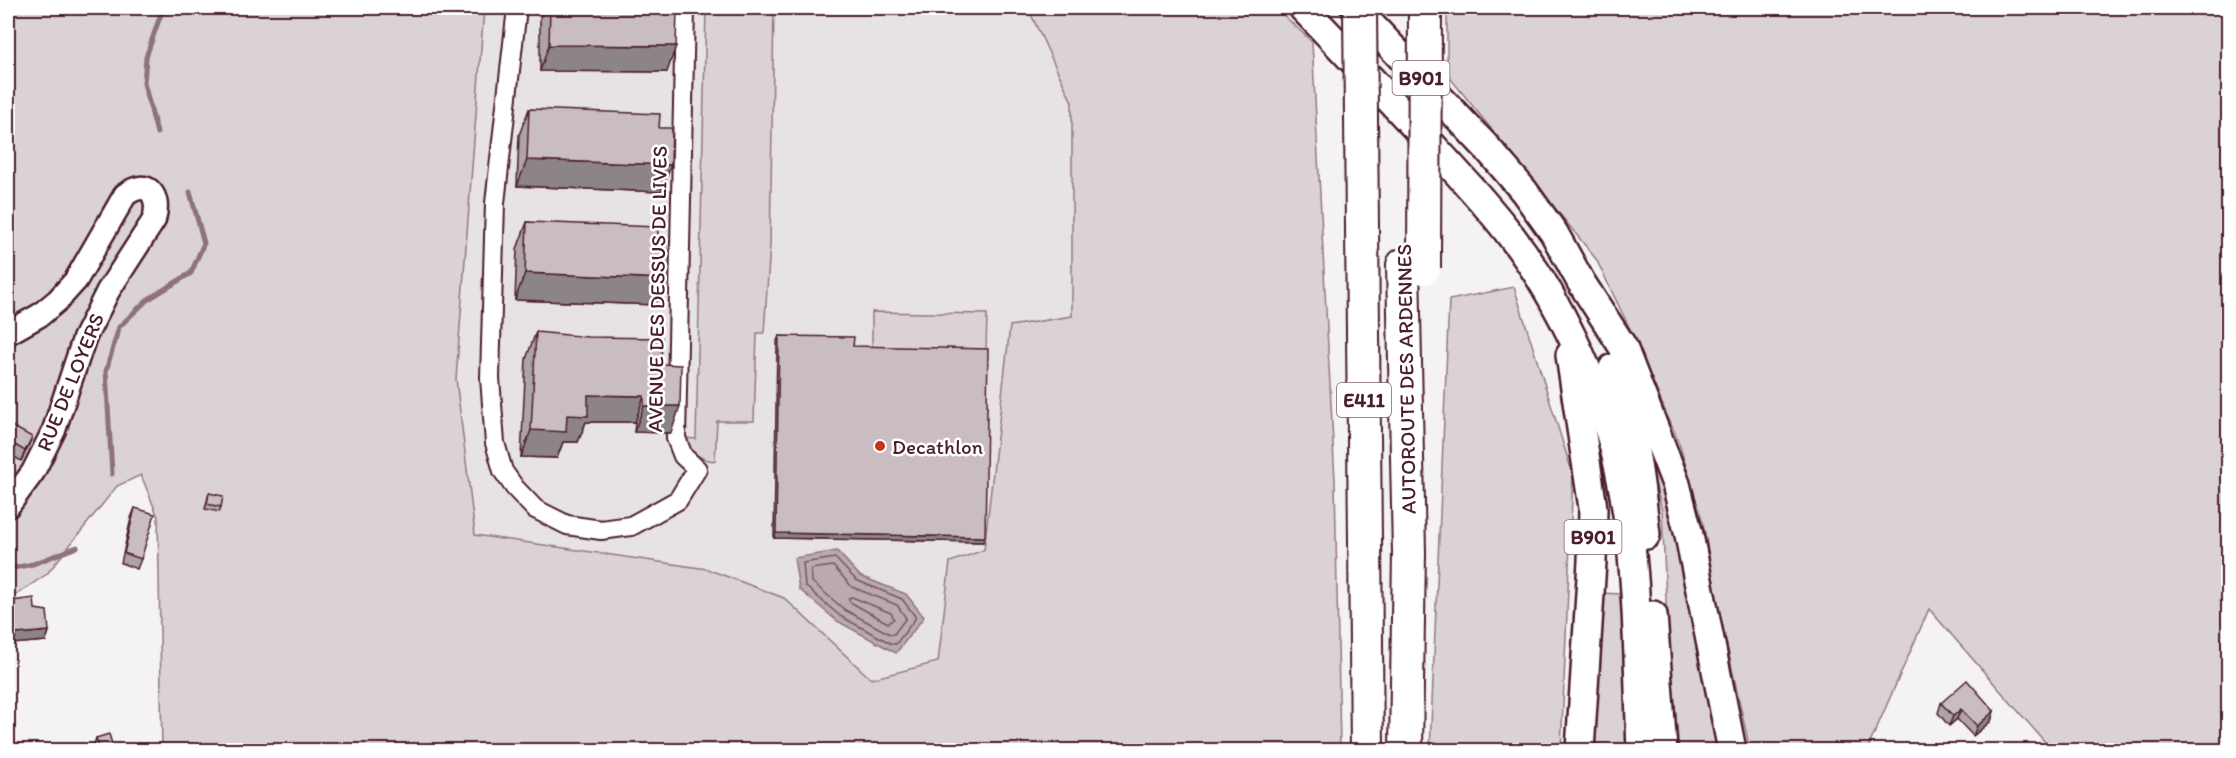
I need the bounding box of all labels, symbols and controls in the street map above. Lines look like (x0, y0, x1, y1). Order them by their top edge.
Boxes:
road number: B901 (1392, 61, 1450, 95)
street label: AVENUE DES DESSUS DE LIVES (642, 145, 672, 433)
street label: AUTOROUTE DES ARDENNES (1391, 244, 1421, 514)
street label: RUE DE LOYERS (31, 309, 109, 455)
road number: E411 (1337, 383, 1391, 417)
place label: Decathlon (892, 434, 983, 459)
marker: Decathlon (873, 439, 887, 453)
road number: B901 (1564, 520, 1622, 554)

